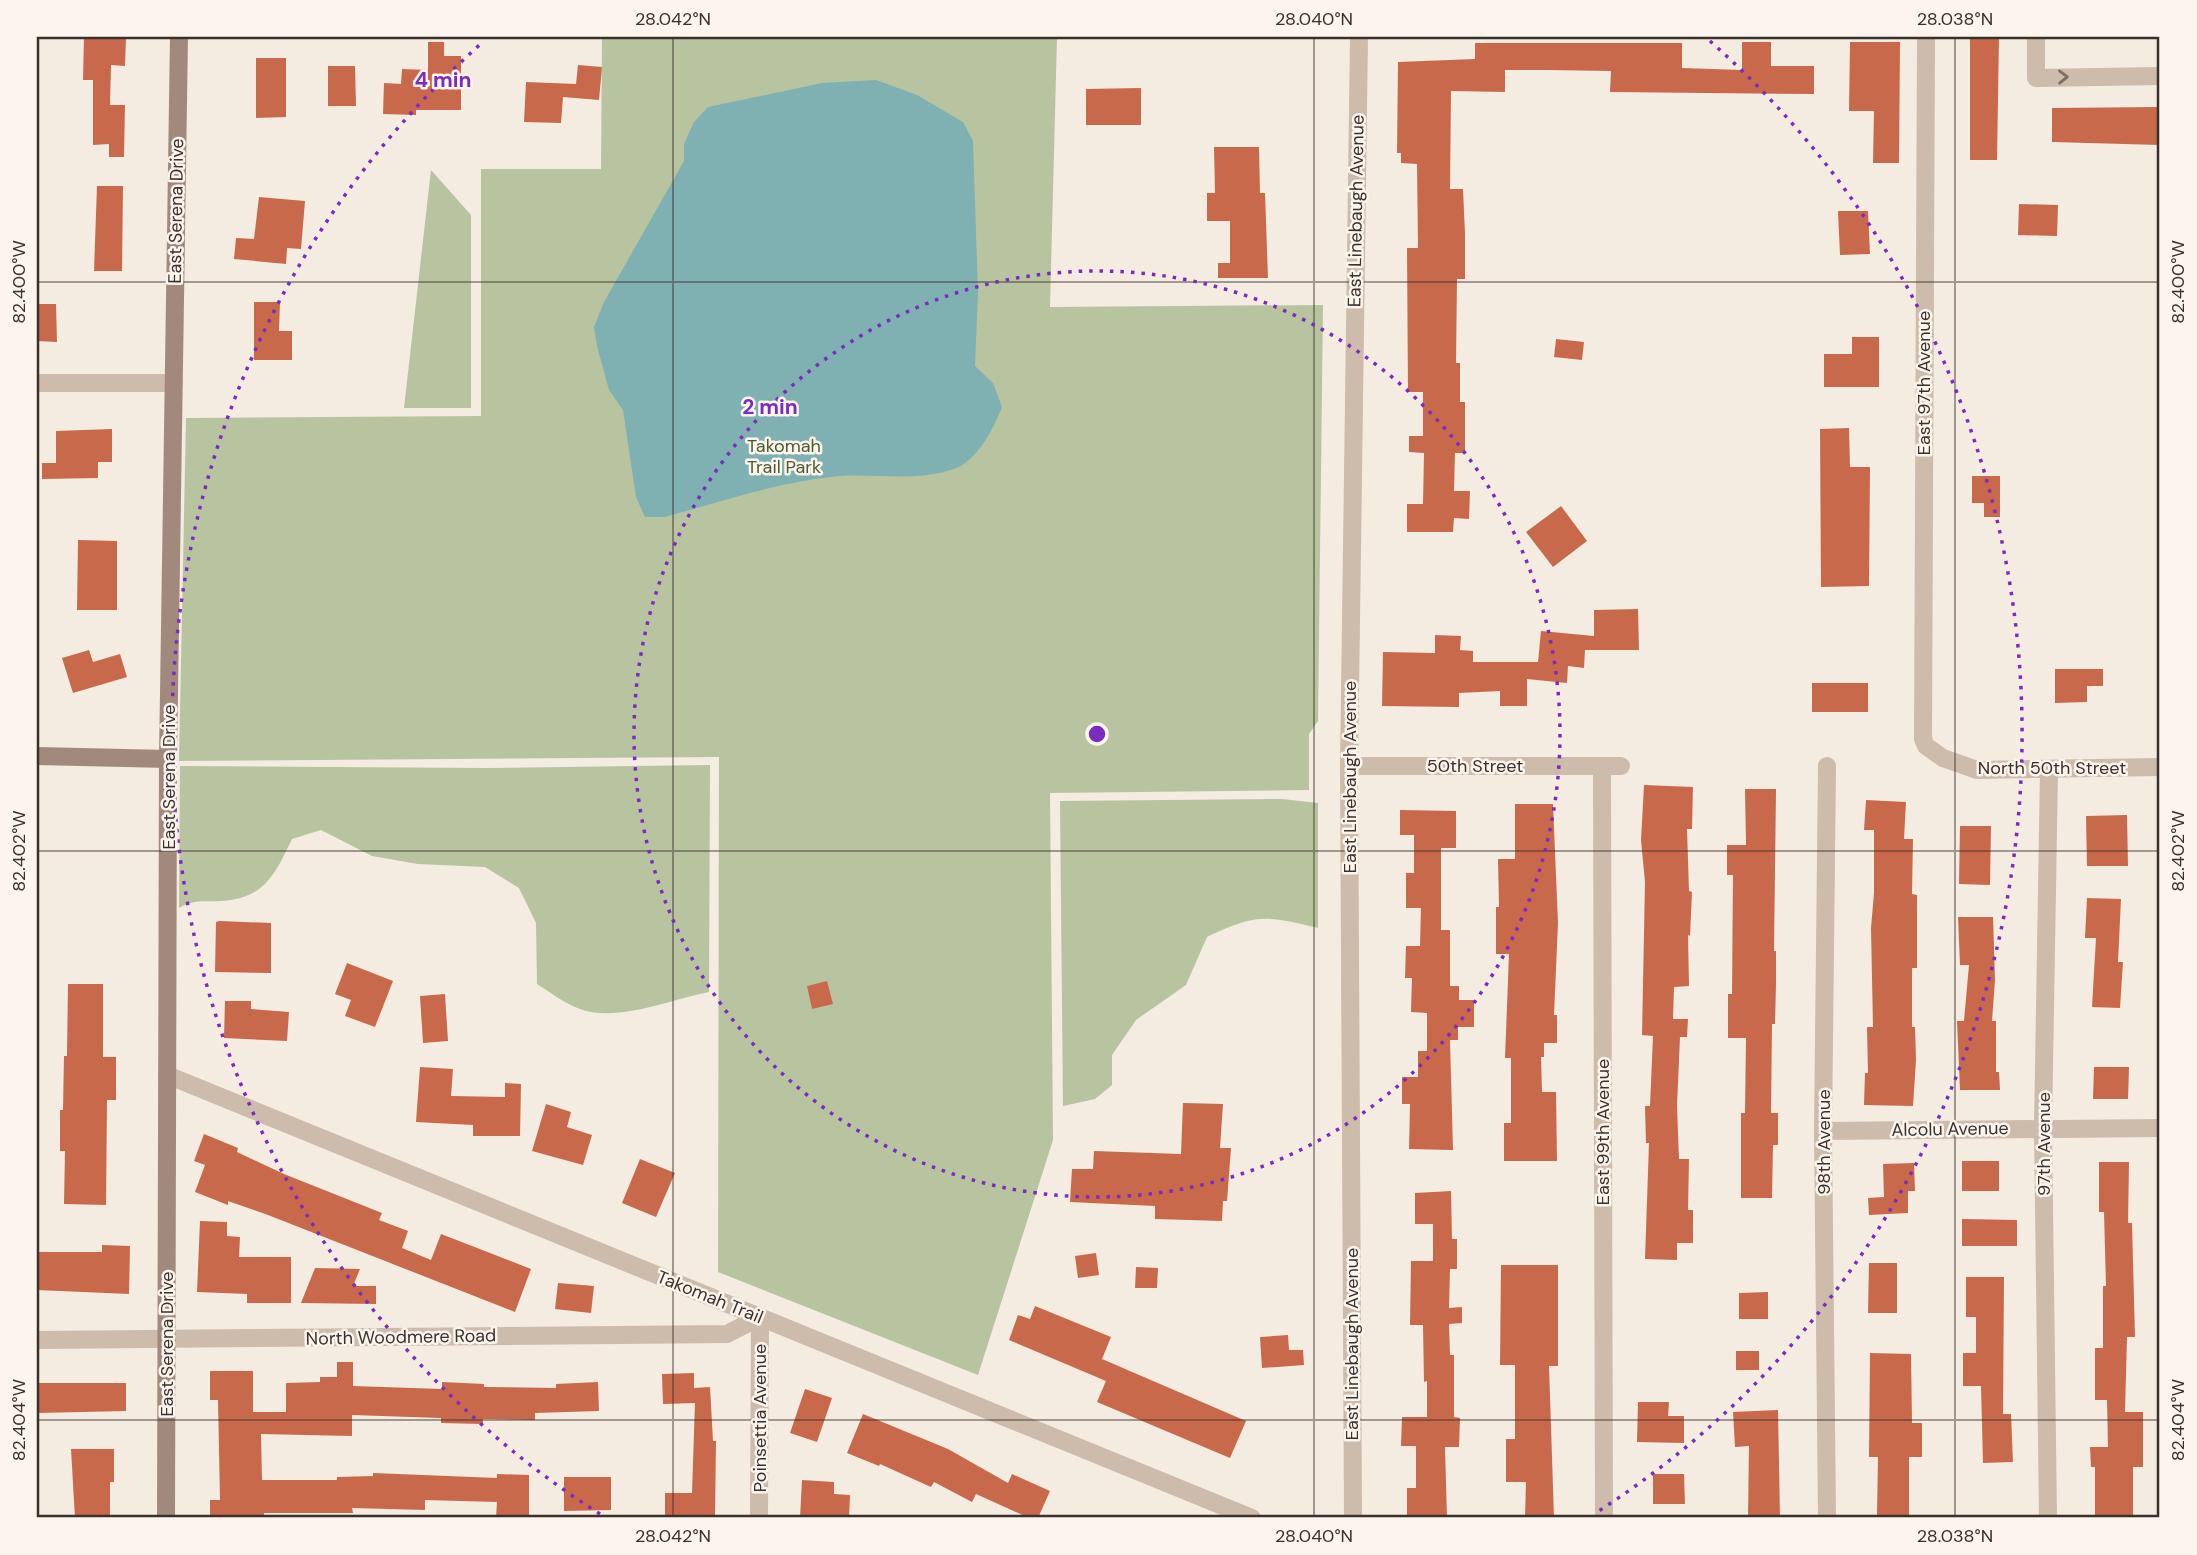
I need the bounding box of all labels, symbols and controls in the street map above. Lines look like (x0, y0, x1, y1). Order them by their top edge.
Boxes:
text: 28.042°N (635, 7, 711, 31)
text: 28.040°N (1275, 7, 1353, 31)
text: 28.038°N (1917, 7, 1993, 31)
text: 4 min (414, 66, 472, 94)
one-way arrow (2058, 69, 2069, 85)
street label: East Linebaugh Avenue (1342, 115, 1370, 307)
street label: East Serena Drive (163, 138, 189, 284)
text: 82.400°W (7, 240, 31, 324)
text: 82.400°W (2166, 240, 2190, 324)
street label: East 97th Avenue (1912, 311, 1936, 455)
text: 2 min (742, 393, 798, 421)
park label: Takomah Trail Park (747, 434, 821, 479)
street label: East Linebaugh Avenue (1338, 681, 1362, 873)
street label: East Serena Drive (157, 704, 181, 850)
centre of rings (1085, 722, 1109, 746)
street label: 50th Street (1427, 754, 1523, 778)
street label: North 50th Street (1978, 756, 2126, 780)
text: 82.402°W (7, 810, 31, 892)
text: 82.402°W (2166, 810, 2190, 892)
street label: East 99th Avenue (1591, 1059, 1615, 1205)
street label: 98th Avenue (1812, 1089, 1836, 1195)
street label: 97th Avenue (2032, 1092, 2056, 1196)
street label: Alcolu Avenue (1891, 1116, 2009, 1142)
street label: East Linebaugh Avenue (1340, 1248, 1364, 1440)
street label: Takomah Trail (653, 1265, 767, 1329)
street label: East Serena Drive (155, 1271, 179, 1417)
street label: North Woodmere Road (306, 1323, 496, 1351)
street label: Poinsettia Avenue (748, 1344, 772, 1492)
text: 82.404°W (7, 1379, 31, 1461)
text: 82.404°W (2166, 1379, 2190, 1461)
text: 28.042°N (635, 1524, 711, 1548)
text: 28.040°N (1275, 1524, 1353, 1548)
text: 28.038°N (1917, 1524, 1993, 1548)

